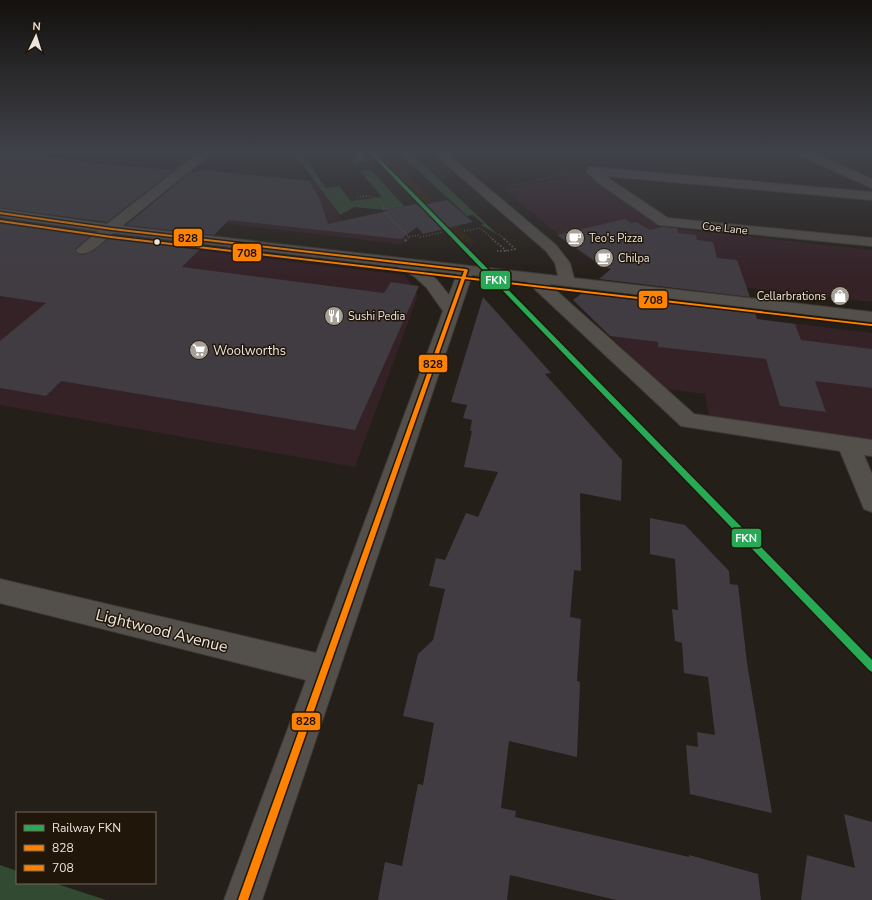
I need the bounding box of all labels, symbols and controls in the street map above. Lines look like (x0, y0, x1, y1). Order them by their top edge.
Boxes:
north arrow (16, 16, 56, 56)
text: N (32, 19, 41, 34)
street label: Coe Lane (701, 219, 749, 238)
cafe icon: Teo's Pizza (564, 227, 586, 249)
line badge: 828 (173, 228, 203, 247)
text: 828 (178, 231, 198, 246)
place label: Teo's Pizza (589, 231, 643, 246)
unlabelled marker (152, 237, 162, 247)
line badge: 708 (232, 243, 262, 262)
text: 708 (237, 246, 257, 261)
cafe icon: Chilpa (593, 247, 615, 269)
place label: Chilpa (618, 251, 650, 266)
line badge: FKN (480, 270, 511, 290)
text: FKN (485, 273, 507, 288)
shop icon: Cellarbrations (829, 285, 851, 307)
place label: Cellarbrations (757, 289, 826, 304)
line badge: 708 (638, 290, 668, 309)
text: 708 (643, 293, 663, 308)
restaurant icon: Sushi Pedia (323, 305, 345, 327)
place label: Sushi Pedia (348, 309, 405, 324)
supermarket icon: Woolworths (188, 339, 210, 361)
place label: Woolworths (213, 342, 286, 360)
line badge: 828 (418, 354, 448, 373)
text: 828 (423, 357, 443, 372)
line badge: FKN (731, 528, 762, 548)
text: FKN (735, 531, 757, 546)
street label: Lightwood Avenue (93, 604, 230, 658)
line badge: 828 (291, 712, 321, 731)
text: 828 (296, 714, 316, 729)
legend (16, 812, 156, 884)
text: Railway FKN (52, 820, 121, 836)
text: 828 (52, 840, 74, 856)
text: 708 (52, 860, 74, 876)

